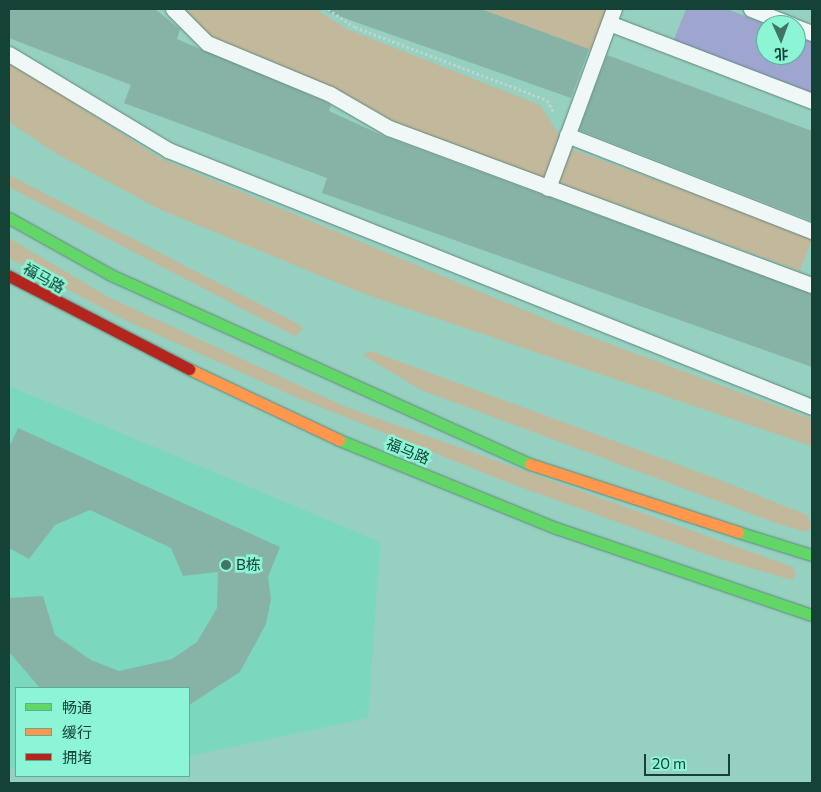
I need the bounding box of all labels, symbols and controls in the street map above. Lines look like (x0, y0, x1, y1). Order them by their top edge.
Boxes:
north arrow (756, 15, 806, 65)
text: 北 (774, 46, 789, 63)
street label: 福马路 (20, 259, 68, 297)
street label: 福马路 (384, 434, 432, 468)
place label: B栋 (236, 556, 261, 574)
marker: B栋 (220, 559, 232, 571)
legend (15, 687, 190, 777)
text: 畅通 (62, 698, 92, 716)
text: 缓行 (62, 723, 92, 741)
scale bar (646, 744, 732, 776)
text: 拥堵 (62, 748, 92, 766)
text: 20 m (652, 754, 686, 772)

